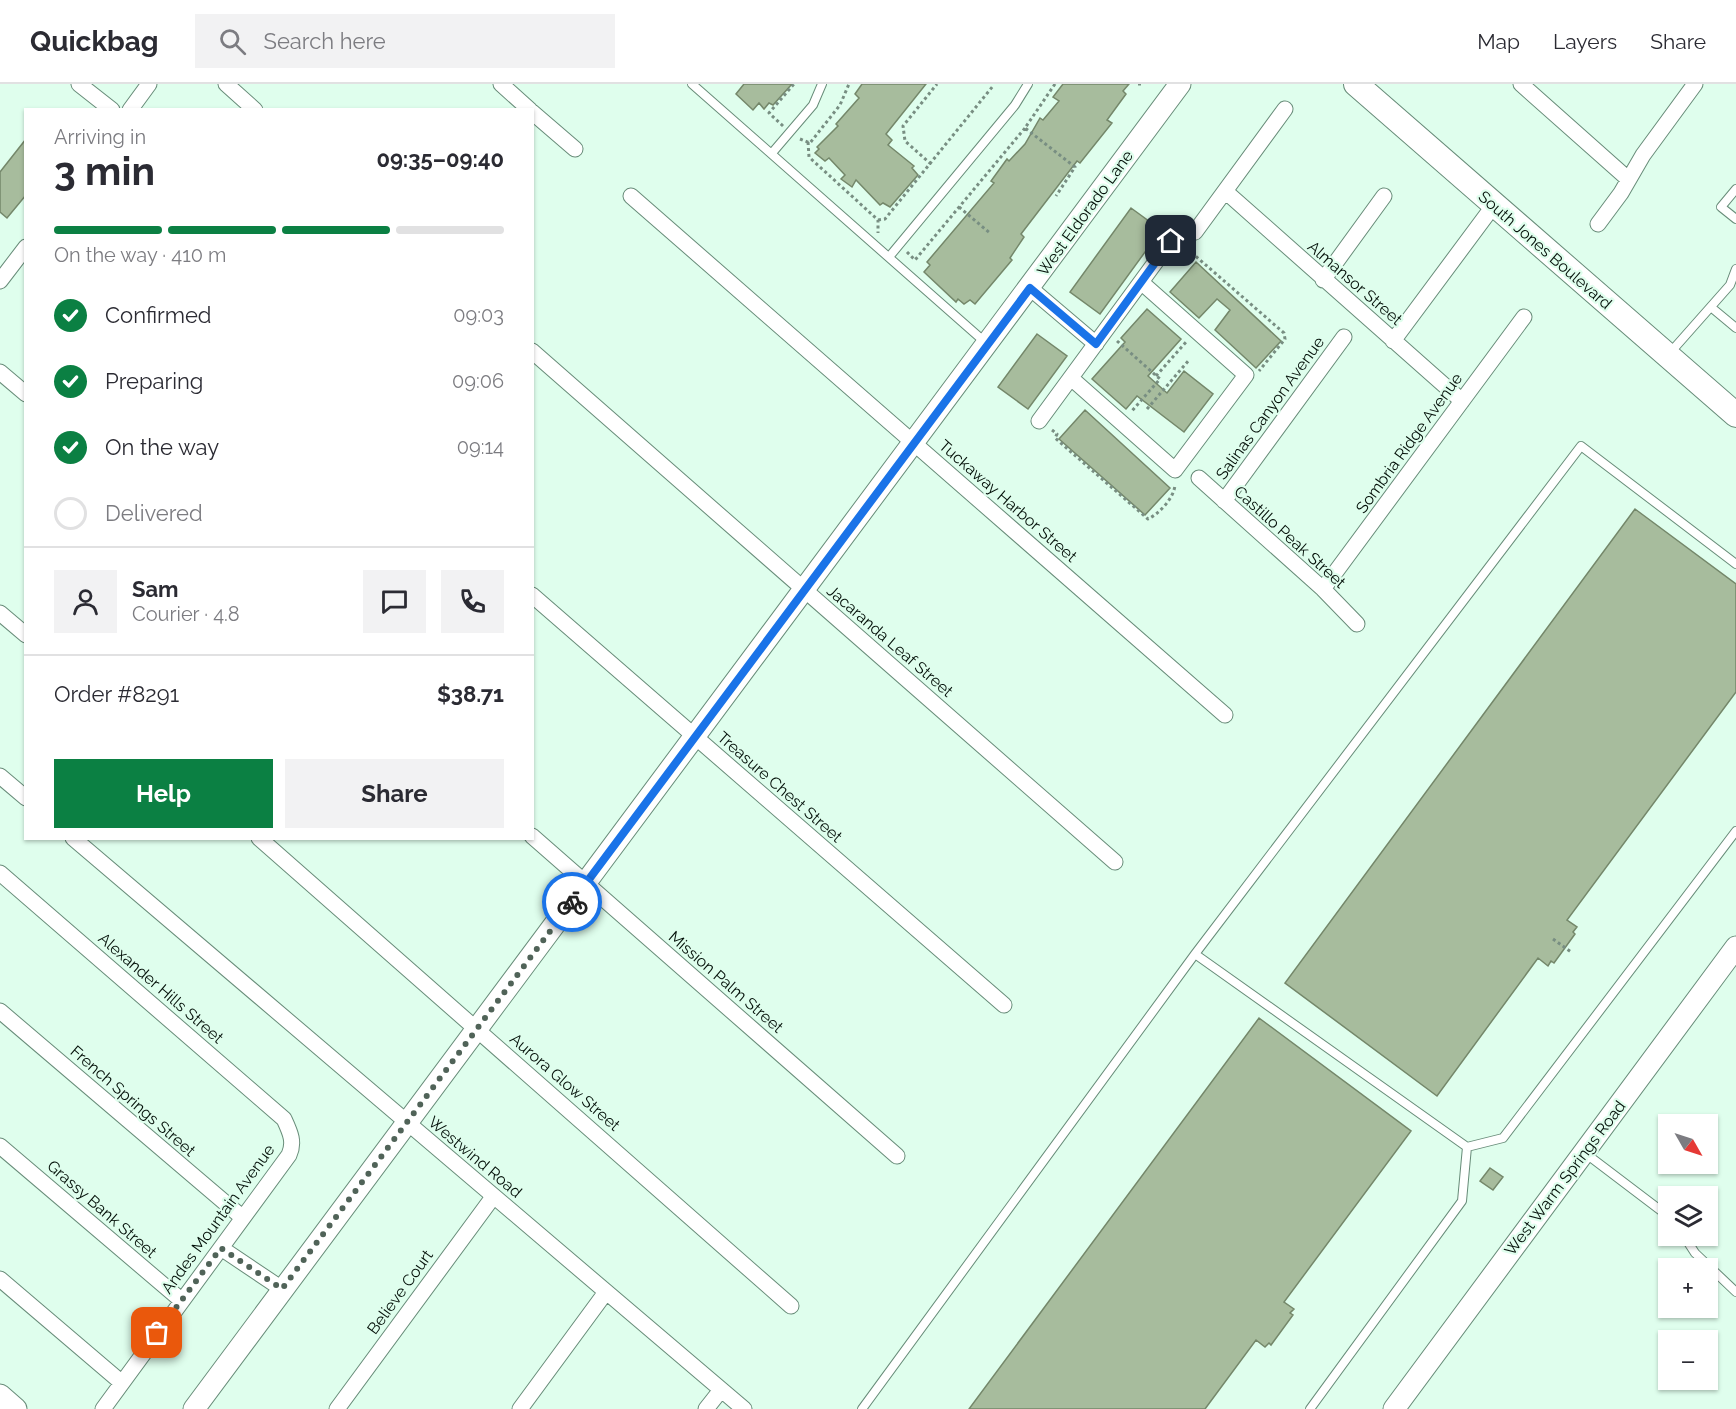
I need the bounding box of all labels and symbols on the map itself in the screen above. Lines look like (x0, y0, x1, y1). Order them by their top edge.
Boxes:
street label: West Eldorado Lane (1033, 147, 1137, 279)
street label: South Jones Boulevard (1475, 187, 1616, 313)
pin (1145, 215, 1196, 266)
street label: Almansor Street (1304, 237, 1407, 330)
street label: Salinas Canyon Avenue (1212, 333, 1328, 483)
street label: Sombria Ridge Avenue (1352, 369, 1466, 517)
street label: Tuckaway Harbor Street (935, 436, 1081, 566)
street label: Castillo Peak Street (1230, 482, 1350, 592)
street label: Jacaranda Leaf Street (823, 581, 957, 701)
street label: Treasure Chest Street (714, 728, 847, 847)
courier (542, 872, 602, 932)
street label: Mission Palm Street (665, 927, 788, 1037)
street label: Alexander Hills Street (95, 929, 228, 1048)
street label: Aurora Glow Street (506, 1029, 624, 1135)
street label: French Springs Street (67, 1042, 200, 1161)
street label: West Warm Springs Road (1501, 1097, 1629, 1259)
street label: Westwind Road (424, 1112, 526, 1202)
north arrow (1658, 1114, 1718, 1174)
street label: Andes Mountain Avenue (157, 1141, 279, 1297)
street label: Grassy Bank Street (43, 1156, 161, 1262)
street label: Believe Court (363, 1246, 437, 1338)
pin (131, 1307, 182, 1358)

